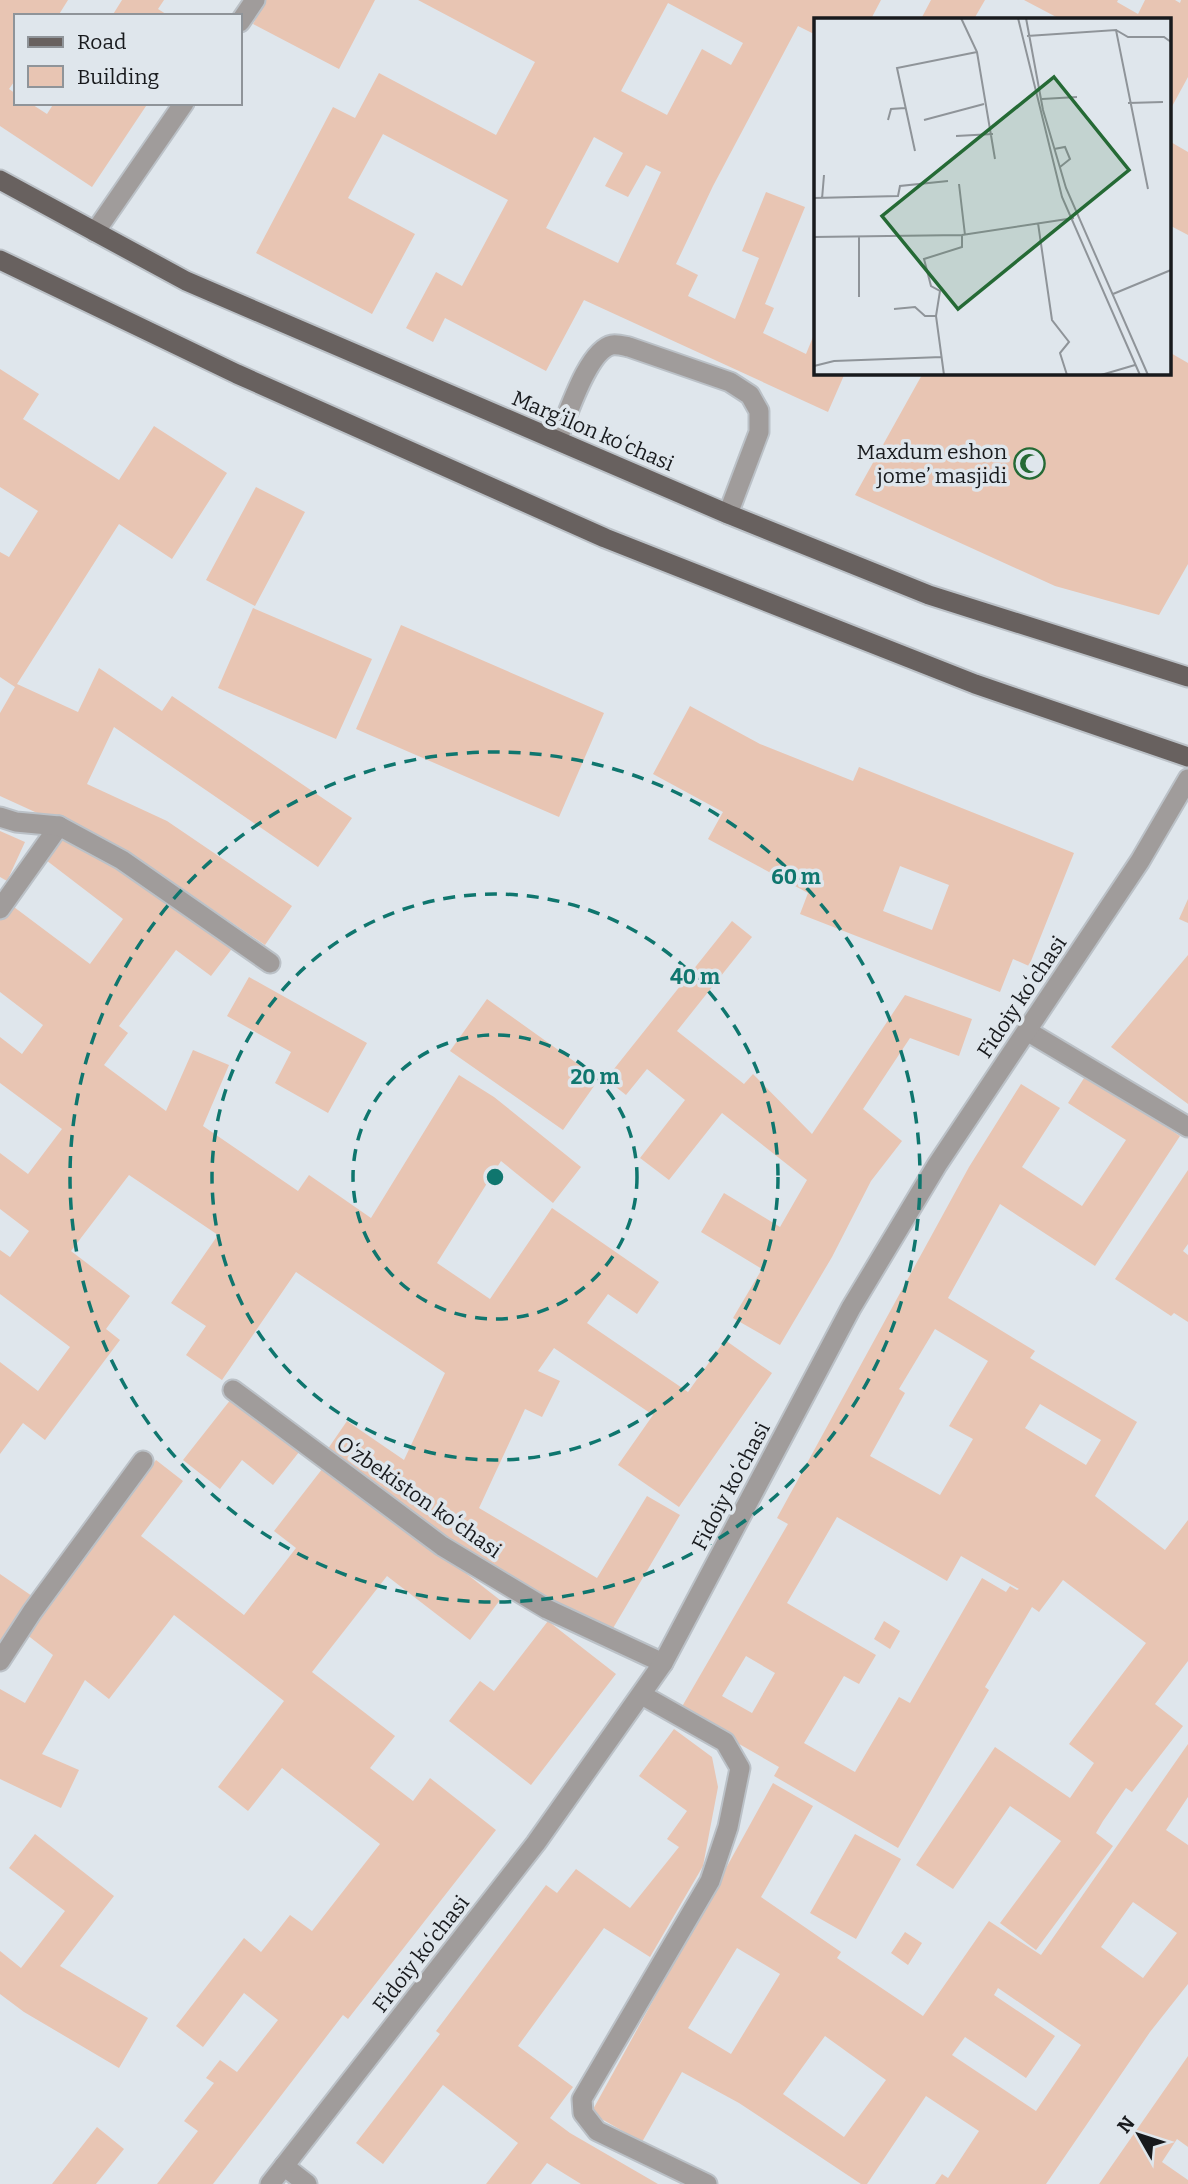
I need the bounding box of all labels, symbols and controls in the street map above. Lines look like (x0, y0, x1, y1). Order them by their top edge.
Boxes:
legend (14, 14, 242, 105)
inset map (814, 18, 1170, 374)
text: Road (77, 29, 126, 55)
text: Building (77, 64, 160, 90)
street label: Margʻilon koʻchasi (508, 385, 678, 477)
place label: Maxdum eshon jome’ masjidi (857, 439, 1007, 489)
mosque icon: Maxdum eshon jome’ masjidi (1013, 447, 1047, 481)
text: 60 m (771, 864, 821, 890)
street label: Fidoiy koʻchasi (972, 931, 1072, 1063)
text: 40 m (670, 964, 720, 990)
text: 20 m (571, 1064, 619, 1090)
centre of rings (483, 1165, 507, 1189)
street label: Fidoiy koʻchasi (686, 1418, 776, 1554)
street label: Oʻzbekiston koʻchasi (332, 1430, 506, 1564)
street label: Fidoiy koʻchasi (367, 1890, 475, 2018)
north arrow (1104, 2100, 1174, 2170)
text: N (1113, 2111, 1140, 2138)

